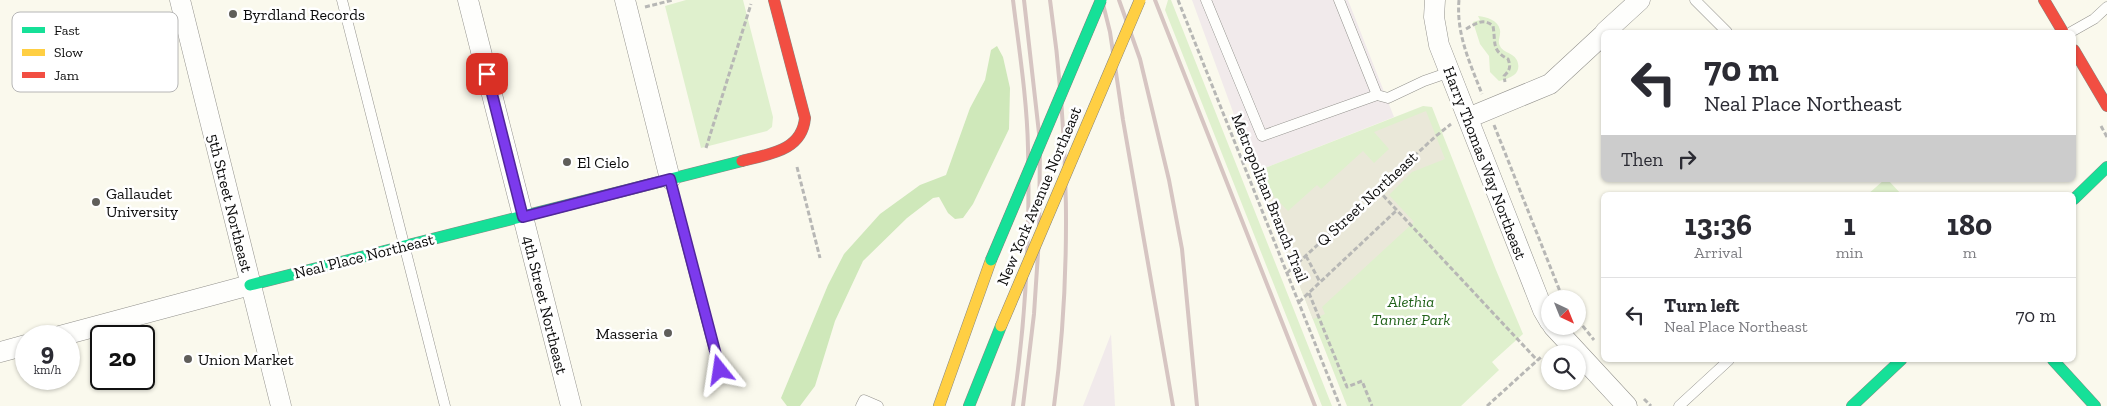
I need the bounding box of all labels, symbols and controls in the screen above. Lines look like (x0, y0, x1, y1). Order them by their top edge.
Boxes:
place label: Byrdland Records (243, 5, 365, 24)
marker: Byrdland Records (227, 8, 239, 20)
legend (12, 12, 178, 92)
text: Fast (54, 22, 81, 39)
text: Slow (54, 44, 83, 61)
text: 70 m (1704, 48, 1779, 90)
icon: left (1621, 50, 1686, 115)
pin (466, 53, 508, 95)
icon: arrive (473, 60, 501, 88)
street label: Harry Thomas Way Northeast (1439, 64, 1531, 262)
text: Jam (54, 67, 79, 84)
text: Neal Place Northeast (1704, 90, 1902, 117)
street label: New York Avenue Northeast (993, 104, 1085, 288)
street label: Metropolitan Branch Trail (1227, 111, 1313, 285)
street label: 5th Street Northeast (204, 132, 256, 274)
icon: right (1673, 145, 1701, 173)
street label: Q Street Northeast (1313, 147, 1421, 251)
text: Then (1621, 148, 1663, 171)
place label: El Cielo (577, 153, 629, 172)
marker: El Cielo (561, 156, 573, 168)
place label: Gallaudet University (106, 184, 179, 221)
marker: Gallaudet University (90, 196, 102, 208)
text: 13:36 (1685, 207, 1752, 243)
text: 1 (1843, 207, 1856, 243)
text: 180 (1947, 207, 1992, 243)
street label: Neal Place Northeast (292, 229, 436, 283)
street label: 4th Street Northeast (519, 234, 571, 376)
text: Arrival (1694, 243, 1743, 262)
text: min (1836, 243, 1863, 262)
text: m (1963, 243, 1977, 262)
north arrow (1541, 290, 1586, 335)
map controls (1541, 290, 1586, 390)
park label: Alethia Tanner Park (1372, 292, 1450, 329)
text: Turn left (1664, 294, 1739, 317)
icon: left (1621, 301, 1649, 329)
text: 70 m (2015, 304, 2056, 327)
text: Neal Place Northeast (1664, 317, 1808, 336)
place label: Masseria (596, 324, 658, 343)
speed limit sign: 20 (90, 325, 155, 390)
marker: Masseria (662, 327, 674, 339)
text: 9 (41, 336, 54, 366)
position arrow (693, 343, 745, 395)
button: search (1541, 345, 1586, 390)
place label: Union Market (198, 350, 294, 369)
marker: Union Market (182, 353, 194, 365)
text: km/h (34, 363, 61, 377)

